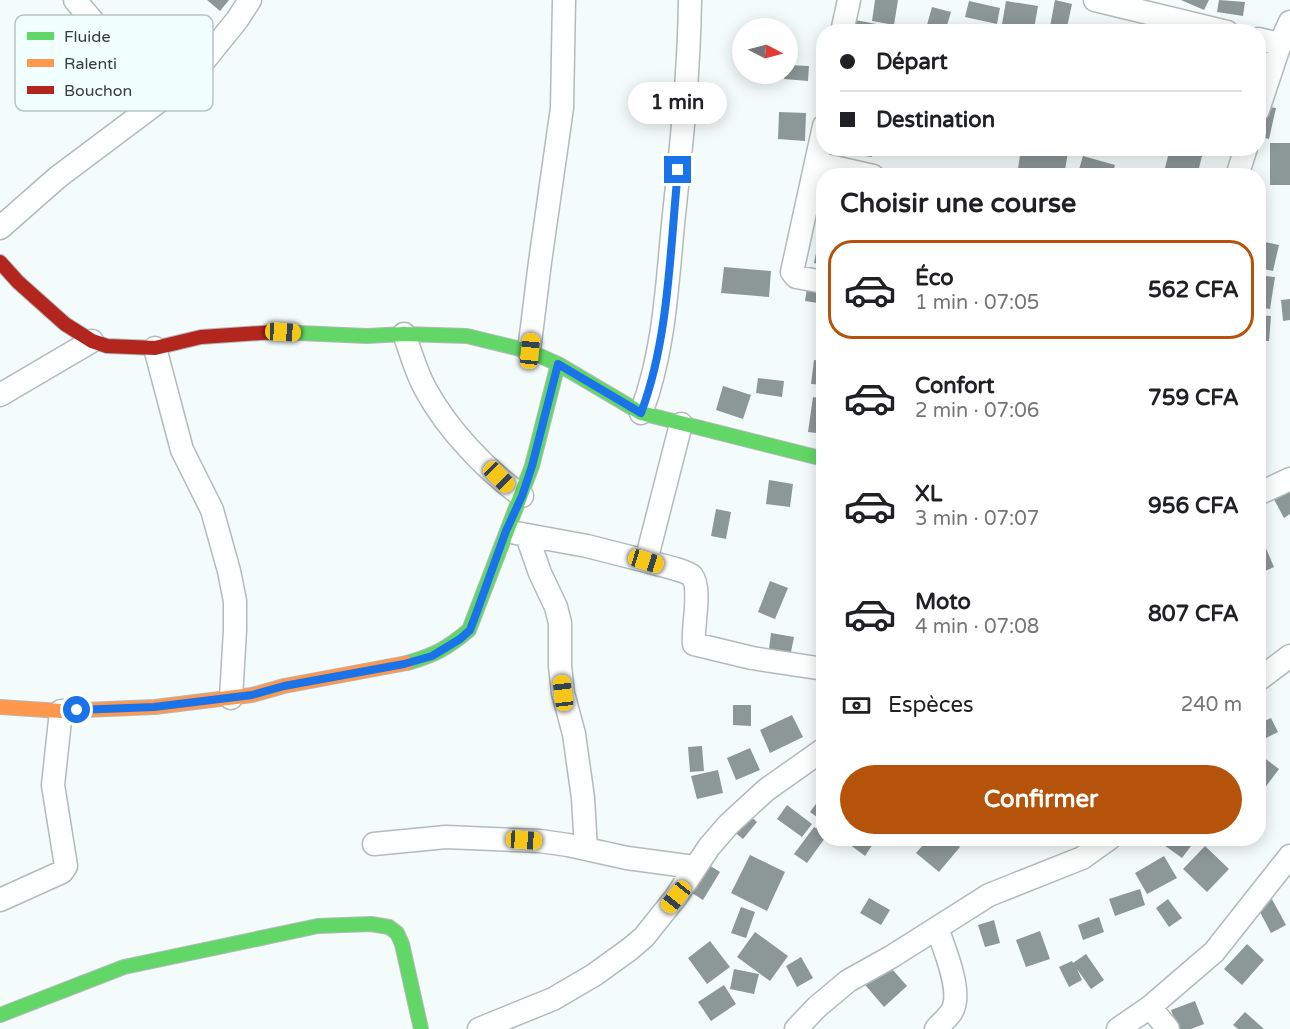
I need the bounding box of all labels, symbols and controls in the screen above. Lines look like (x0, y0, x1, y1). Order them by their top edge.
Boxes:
legend (15, 15, 213, 111)
north arrow (732, 18, 798, 84)
map controls (732, 18, 798, 84)
text: Fluide (64, 27, 110, 47)
text: Départ (876, 49, 948, 75)
text: Ralenti (64, 54, 117, 74)
text: Bouchon (64, 81, 132, 101)
callout: 1 min (628, 83, 728, 125)
text: 1 min (651, 91, 704, 115)
text: Destination (876, 107, 995, 133)
route end (664, 156, 691, 183)
text: Choisir une course (840, 187, 1076, 220)
icon: car (843, 263, 897, 317)
text: Éco (915, 265, 954, 291)
text: 562 CFA (1148, 277, 1239, 303)
text: 1 min · 07:05 (915, 291, 1039, 315)
car (265, 322, 301, 342)
car (519, 332, 541, 370)
icon: car (843, 371, 897, 425)
text: Confort (915, 373, 994, 399)
text: 759 CFA (1148, 385, 1239, 411)
text: 2 min · 07:06 (915, 399, 1039, 423)
car (480, 458, 518, 496)
icon: car (843, 479, 897, 533)
text: XL (915, 481, 942, 507)
text: 956 CFA (1148, 493, 1239, 519)
text: 3 min · 07:07 (915, 507, 1039, 531)
car (626, 547, 666, 575)
icon: car (843, 587, 897, 641)
text: Moto (915, 589, 971, 615)
text: 807 CFA (1148, 601, 1239, 627)
text: 4 min · 07:08 (915, 615, 1039, 639)
car (552, 674, 574, 712)
icon: cash (840, 689, 873, 722)
text: Espèces (888, 692, 973, 718)
text: 240 m (1181, 693, 1242, 717)
route start (63, 696, 90, 723)
button: Confirmer (840, 765, 1242, 834)
car (505, 830, 543, 850)
car (658, 877, 694, 917)

